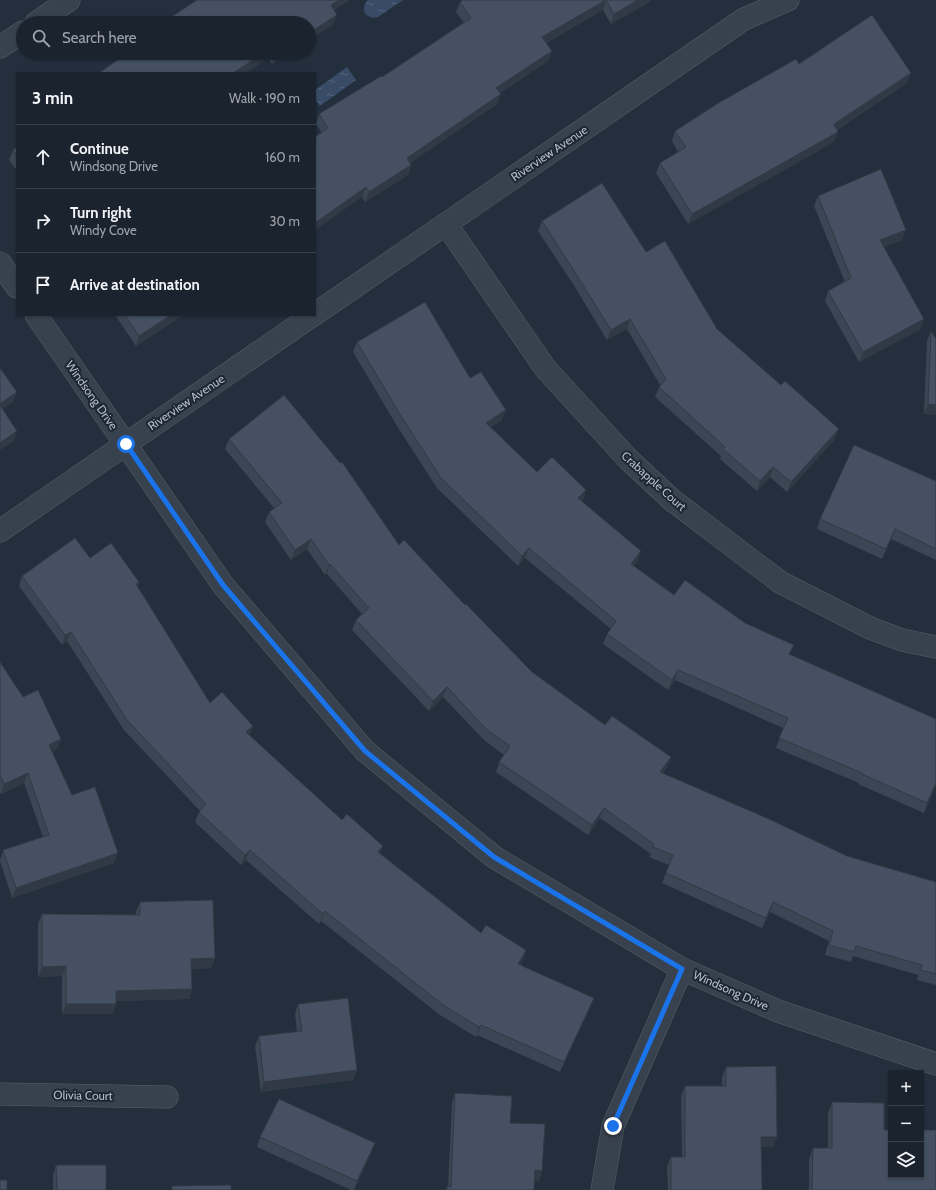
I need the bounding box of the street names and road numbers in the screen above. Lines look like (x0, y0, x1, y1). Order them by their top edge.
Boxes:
street label: Riverview Avenue (508, 122, 590, 184)
street label: Windsong Drive (63, 357, 121, 433)
street label: Riverview Avenue (145, 371, 227, 433)
street label: Crabapple Court (618, 448, 690, 514)
street label: Windsong Drive (691, 967, 771, 1013)
street label: Olivia Court (53, 1087, 113, 1103)

